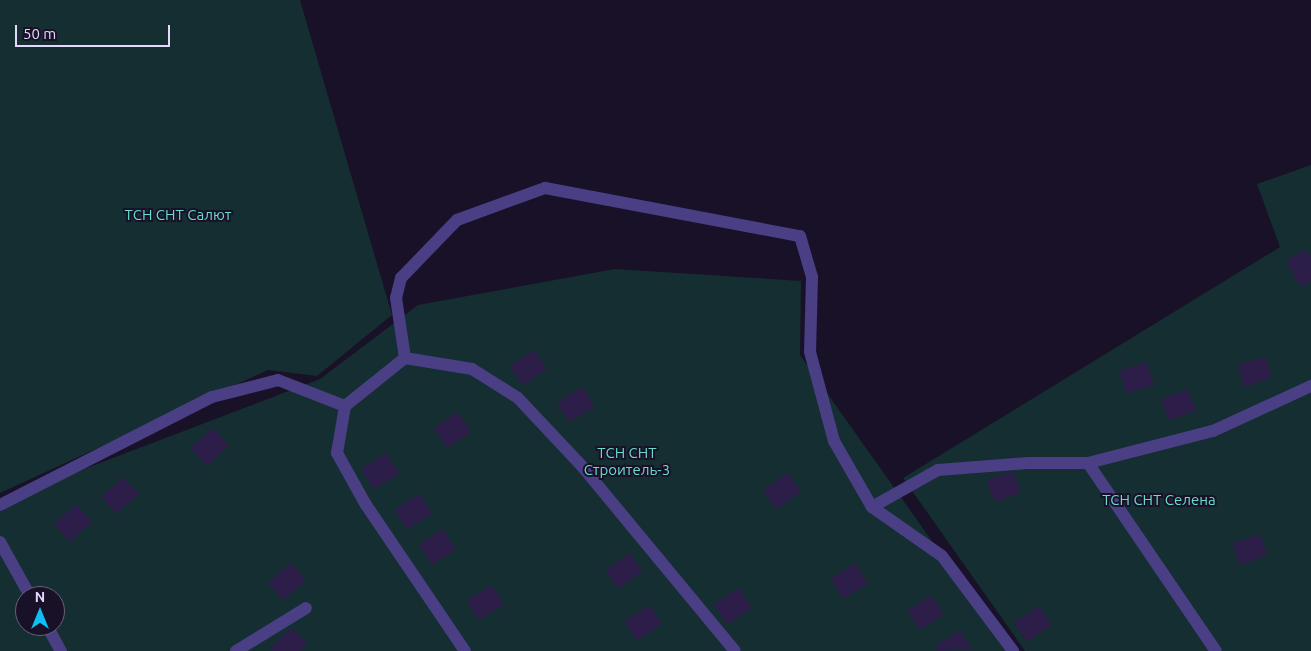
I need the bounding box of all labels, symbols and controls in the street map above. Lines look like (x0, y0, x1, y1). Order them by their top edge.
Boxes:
scale bar (18, 15, 172, 47)
text: 50 m (23, 25, 56, 42)
park label: ТСН СНТ Салют (125, 206, 231, 224)
park label: ТСН СНТ Строитель-3 (584, 443, 670, 478)
park label: ТСН СНТ Селена (1102, 491, 1216, 509)
north arrow (15, 586, 65, 636)
text: N (35, 589, 45, 605)

